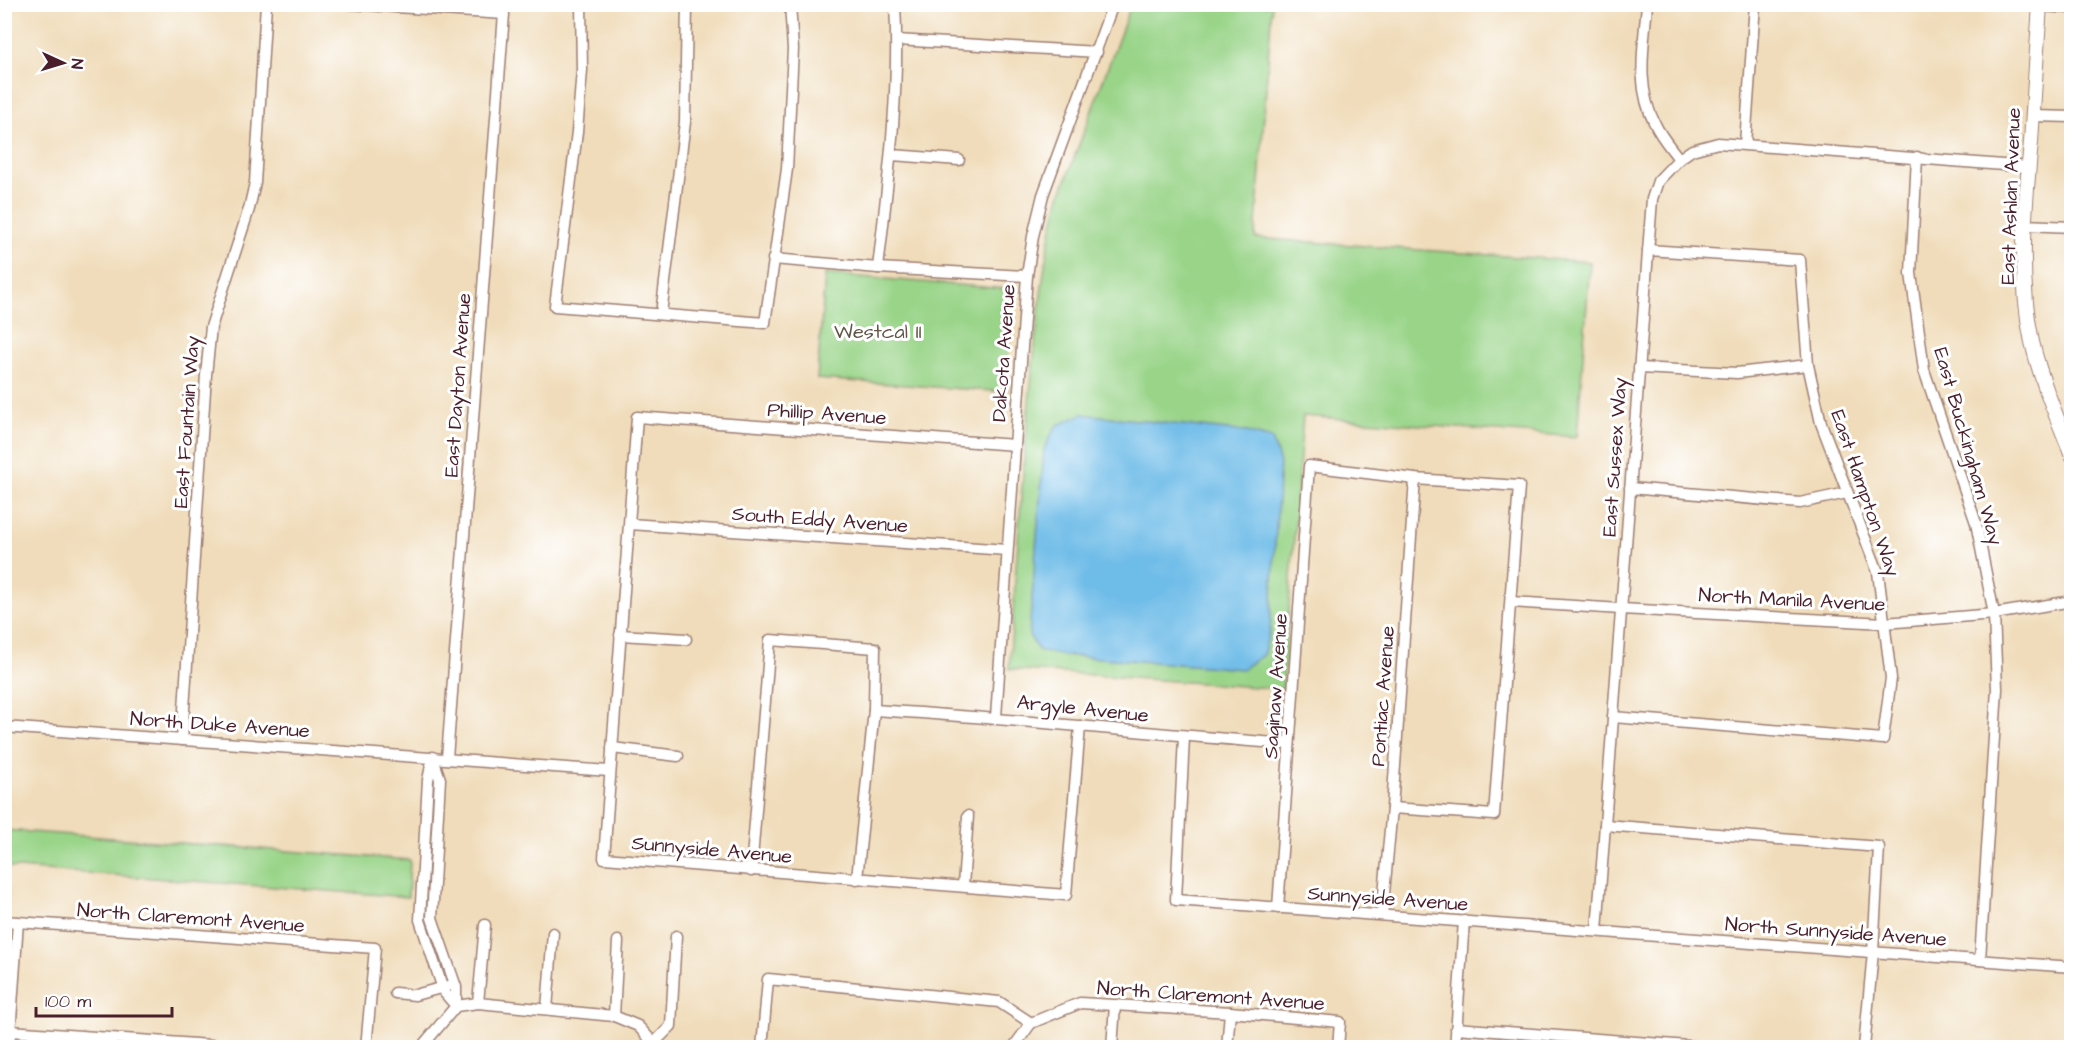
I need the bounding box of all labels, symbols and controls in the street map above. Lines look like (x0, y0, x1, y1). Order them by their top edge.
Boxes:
north arrow (33, 33, 93, 93)
text: N (66, 58, 88, 70)
street label: East Ashlan Avenue (1994, 107, 2028, 285)
street label: Dakota Avenue (985, 283, 1023, 423)
street label: East Dayton Avenue (438, 292, 479, 478)
park label: Westcal II (834, 318, 922, 346)
street label: East Fountain Way (167, 335, 208, 509)
street label: East Buckingham Way (1925, 344, 2010, 549)
street label: East Sussex Way (1595, 377, 1636, 538)
street label: Phillip Avenue (767, 396, 887, 432)
street label: East Hampton Way (1822, 406, 1907, 581)
street label: South Eddy Avenue (731, 500, 909, 541)
street label: North Manila Avenue (1698, 581, 1886, 619)
street label: Saginaw Avenue (1257, 612, 1296, 760)
street label: Pontiac Avenue (1364, 625, 1402, 767)
street label: Argyle Avenue (1016, 688, 1150, 731)
street label: North Duke Avenue (129, 705, 311, 745)
street label: Sunnyside Avenue (630, 829, 794, 872)
street label: Sunnyside Avenue (1307, 879, 1469, 920)
street label: North Claremont Avenue (76, 896, 306, 940)
street label: North Sunnyside Avenue (1724, 910, 1948, 955)
street label: North Claremont Avenue (1096, 974, 1326, 1018)
scale bar (36, 980, 172, 1018)
text: 100 m (45, 989, 91, 1014)

